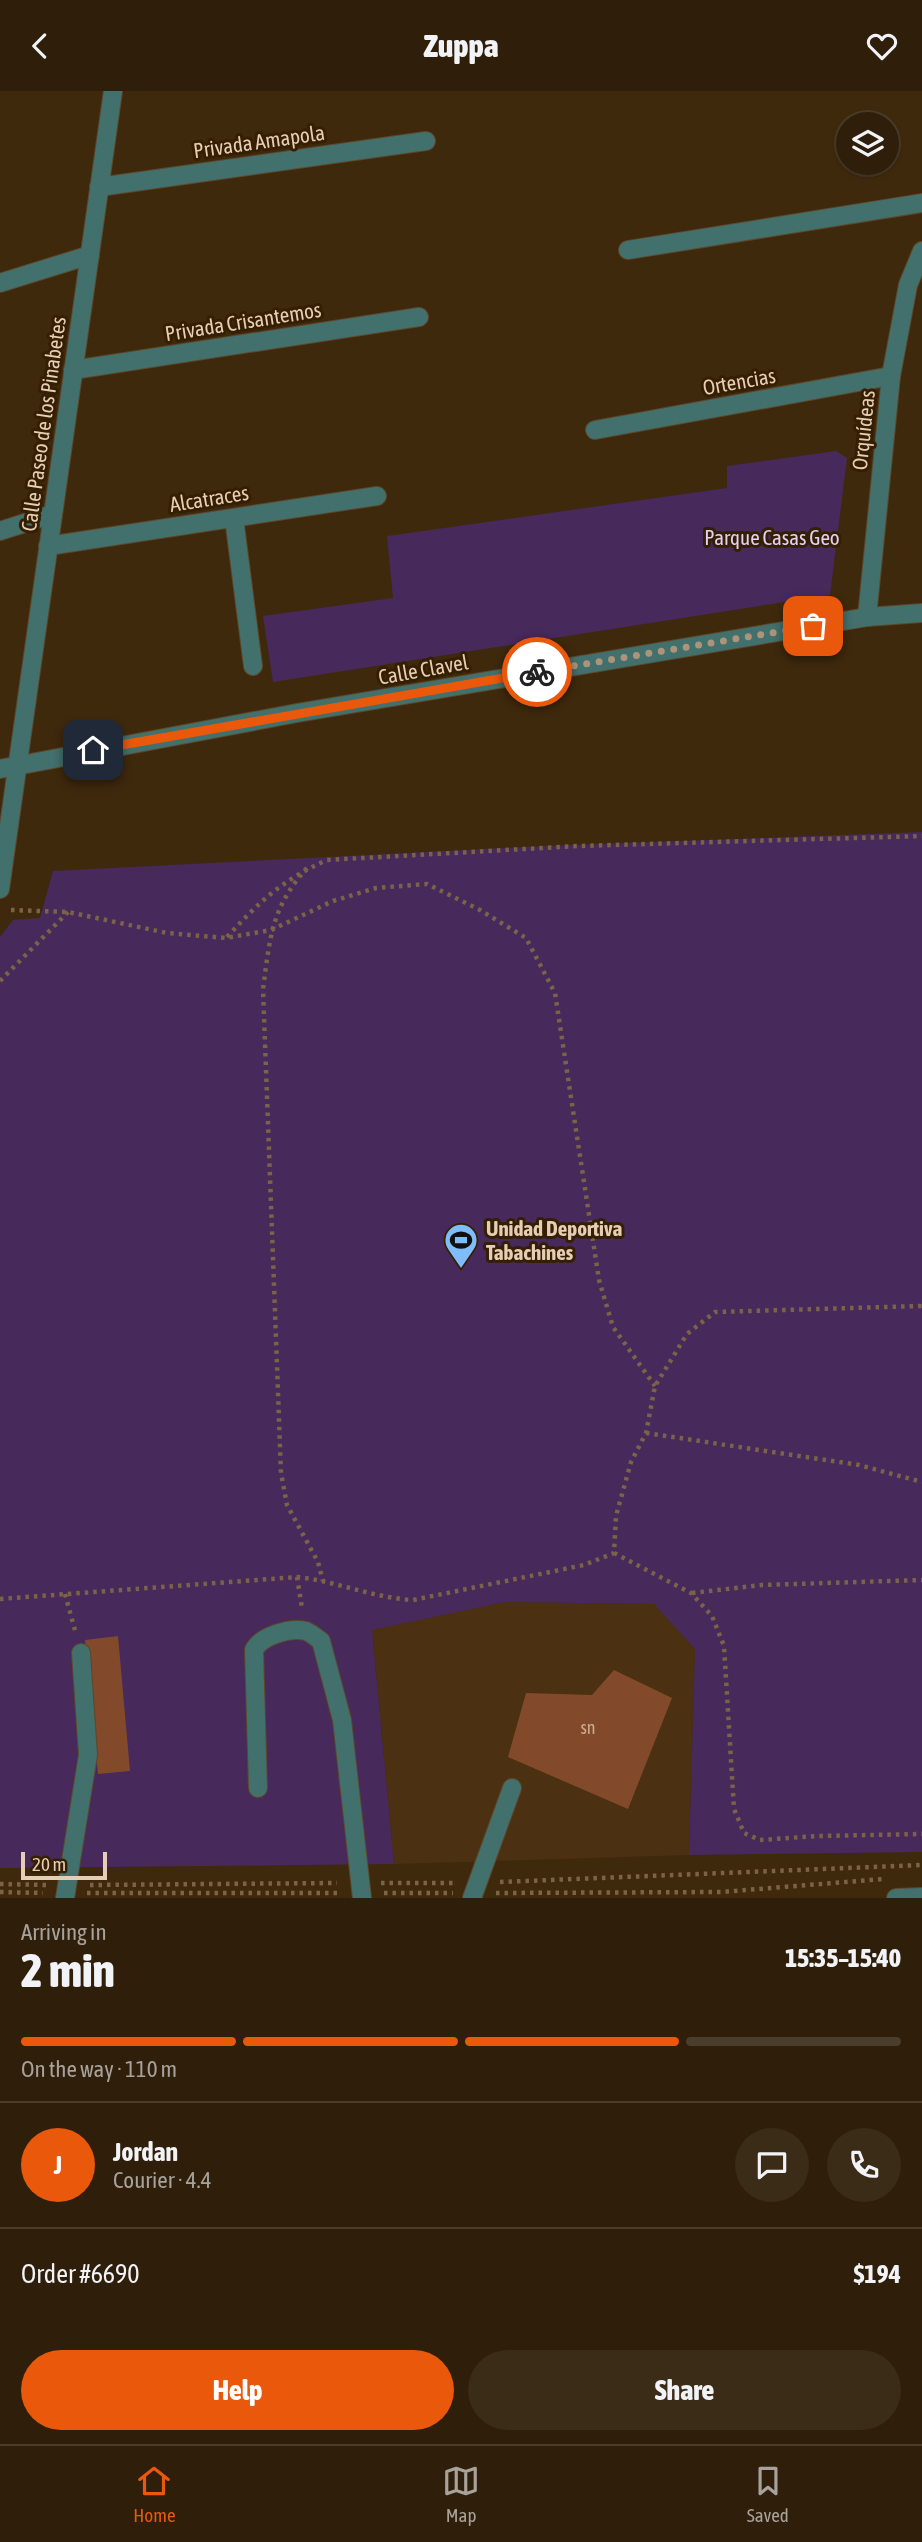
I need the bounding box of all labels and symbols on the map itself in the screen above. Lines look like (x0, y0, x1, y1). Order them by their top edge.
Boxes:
street label: Privada Amapola (192, 120, 326, 162)
street label: Privada Crisantemos (163, 297, 323, 345)
street label: Calle Paseo de los Pinabetes (16, 315, 70, 533)
street label: Ortencias (701, 363, 777, 399)
street label: Orquídeas (847, 389, 879, 471)
street label: Alcatraces (168, 480, 250, 516)
park label: Parque Casas Geo (704, 525, 840, 549)
pin (783, 596, 843, 656)
courier (502, 637, 572, 707)
street label: Calle Clavel (376, 649, 470, 689)
pin (63, 720, 123, 780)
place label: Unidad Deportiva Tabachines (486, 1216, 622, 1264)
sports icon: Unidad Deportiva Tabachines (442, 1221, 480, 1270)
house number: sn (580, 1717, 596, 1738)
scale bar (21, 1849, 107, 1881)

